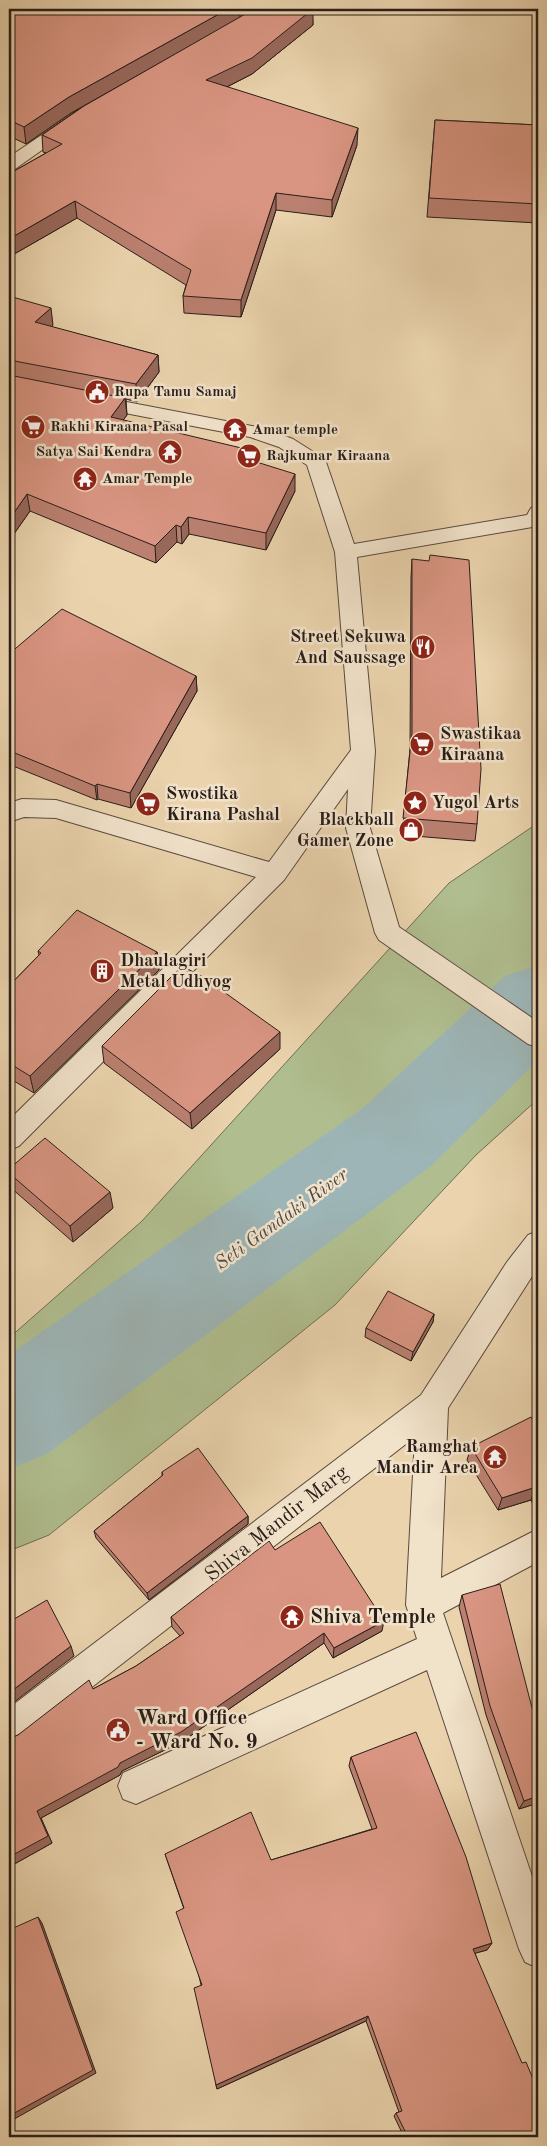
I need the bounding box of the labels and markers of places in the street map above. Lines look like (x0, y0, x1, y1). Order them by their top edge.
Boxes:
public building icon: Rupa Tamu Samaj (84, 379, 110, 405)
place label: Rupa Tamu Samaj (114, 385, 237, 400)
supermarket icon: Rakhi Kiraana Pasal (20, 414, 46, 440)
temple icon: Amar temple (222, 417, 248, 443)
place label: Rakhi Kiraana Pasal (50, 420, 188, 435)
place label: Amar temple (252, 423, 338, 438)
temple icon: Satya Sai Kendra (157, 439, 183, 465)
supermarket icon: Rajkumar Kiraana (236, 443, 262, 469)
place label: Satya Sai Kendra (36, 445, 152, 460)
place label: Rajkumar Kiraana (266, 449, 390, 464)
temple icon: Amar Temple (72, 466, 98, 492)
place label: Amar Temple (102, 472, 192, 487)
place label: Street Sekuwa And Saussage (290, 628, 406, 667)
restaurant icon: Street Sekuwa And Saussage (410, 634, 436, 660)
place label: Swastikaa Kiraana (440, 725, 522, 764)
supermarket icon: Swastikaa Kiraana (409, 731, 435, 757)
place label: Swostika Kirana Pashal (166, 785, 280, 824)
place icon: Yugol Arts (402, 790, 428, 816)
supermarket icon: Swostika Kirana Pashal (135, 791, 161, 817)
place label: Yugol Arts (432, 794, 519, 812)
place label: Blackball Gamer Zone (297, 811, 394, 850)
shop icon: Blackball Gamer Zone (398, 817, 424, 843)
place label: Dhaulagiri Metal Udhyog (120, 952, 231, 991)
building icon: Dhaulagiri Metal Udhyog (89, 958, 115, 984)
place label: Ramghat Mandir Area (376, 1438, 478, 1477)
temple icon: Ramghat Mandir Area (482, 1444, 508, 1470)
temple icon: Shiva Temple (279, 1604, 305, 1630)
place label: Shiva Temple (310, 1607, 436, 1628)
place label: Ward Office - Ward No. 9 (136, 1708, 258, 1753)
public building icon: Ward Office - Ward No. 9 (105, 1717, 131, 1743)

